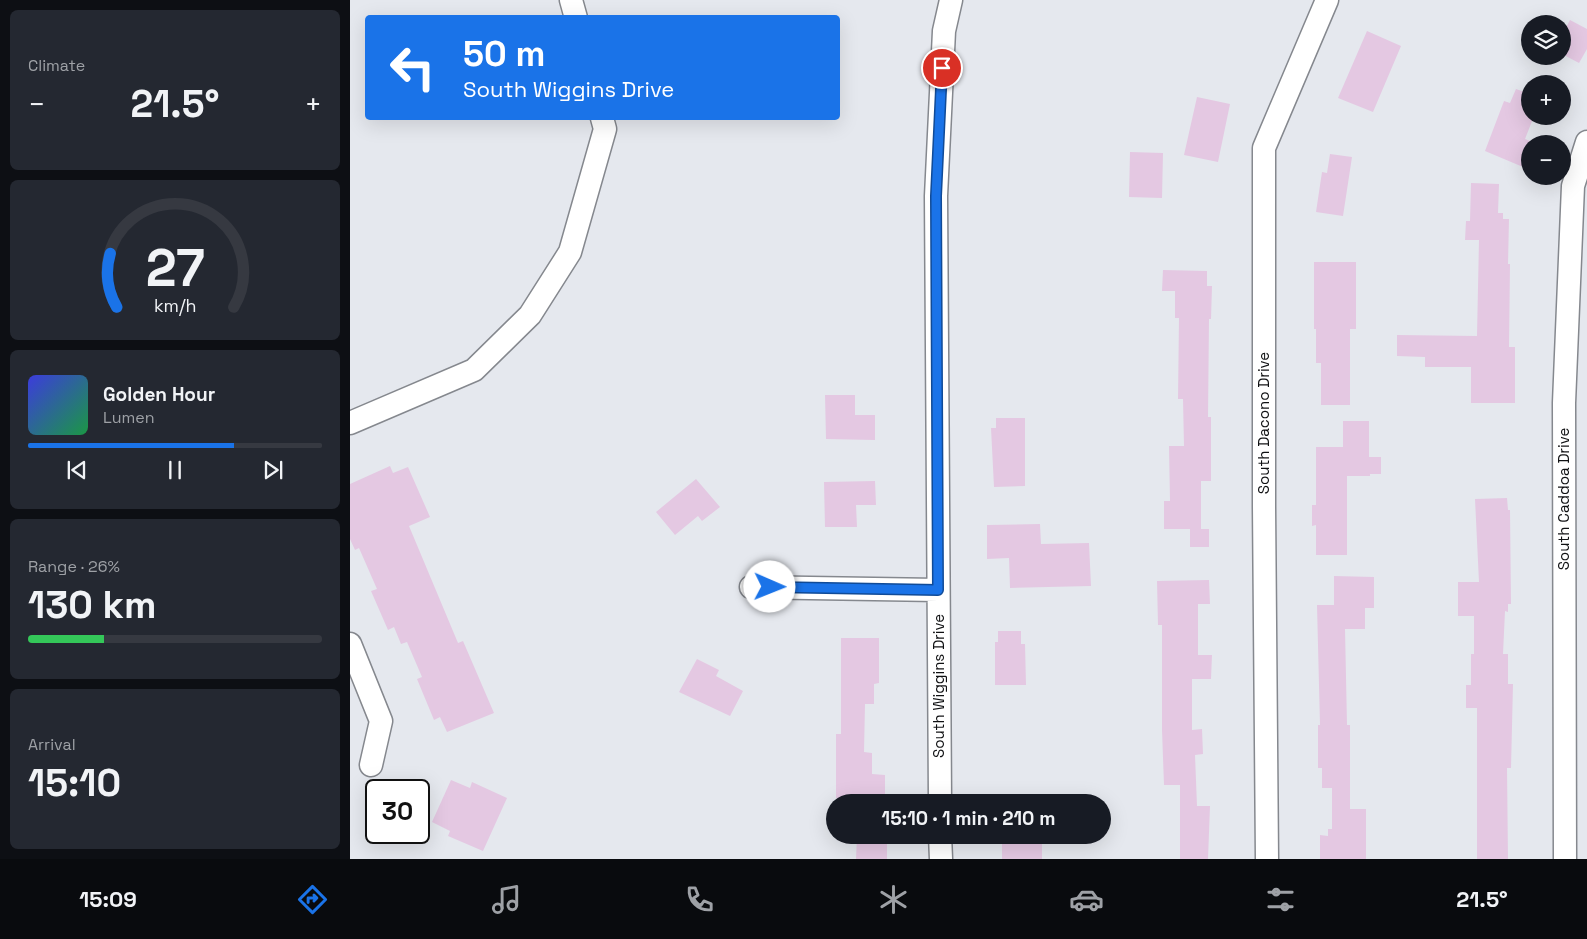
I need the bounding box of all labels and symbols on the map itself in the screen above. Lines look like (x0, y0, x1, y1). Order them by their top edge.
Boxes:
pin (921, 47, 963, 89)
street label: South Dacono Drive (1254, 352, 1273, 494)
street label: South Caddoa Drive (1554, 428, 1573, 570)
position arrow (743, 560, 795, 612)
street label: South Wiggins Drive (929, 614, 948, 758)
speed limit sign: 30 (365, 779, 430, 844)

